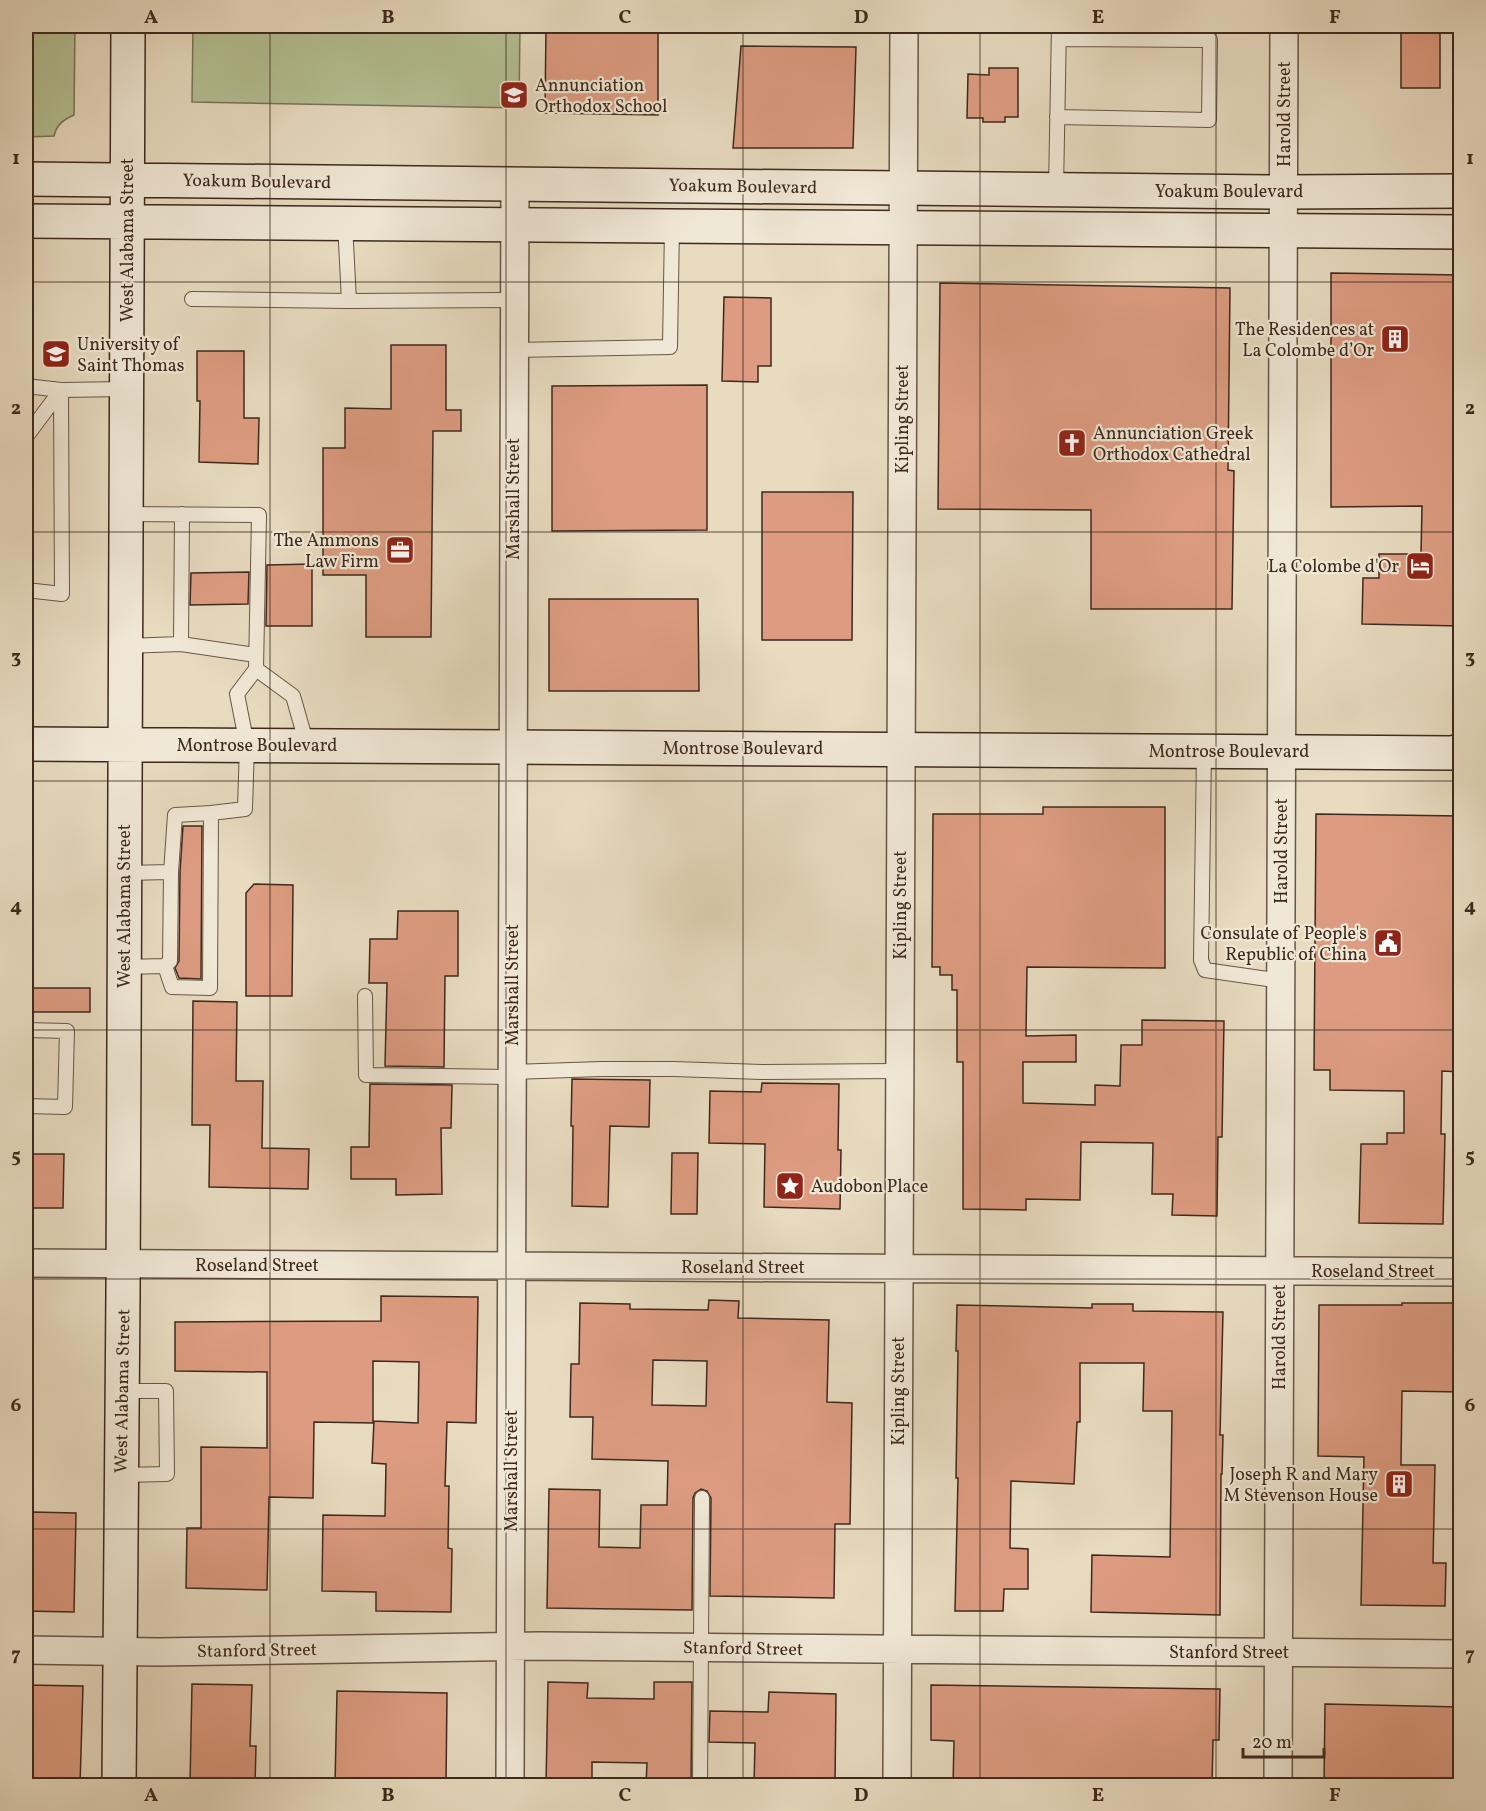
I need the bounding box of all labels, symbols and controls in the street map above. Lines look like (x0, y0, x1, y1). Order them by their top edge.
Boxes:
text: A (144, 4, 158, 32)
text: B (381, 4, 395, 32)
text: C (619, 4, 632, 32)
text: D (854, 4, 868, 32)
text: E (1092, 4, 1104, 32)
text: F (1329, 4, 1341, 32)
street label: Harold Street (1273, 61, 1298, 167)
place label: Annunciation Orthodox School (535, 74, 667, 120)
school or university icon: Annunciation Orthodox School (498, 79, 530, 111)
text: 1 (12, 145, 20, 173)
text: 1 (1466, 145, 1474, 173)
street label: West Alabama Street (116, 158, 141, 322)
street label: Yoakum Boulevard (182, 169, 331, 196)
street label: Yoakum Boulevard (668, 174, 817, 201)
street label: Yoakum Boulevard (1155, 180, 1303, 205)
place label: The Residences at La Colombe d’Or (1235, 318, 1374, 364)
building icon: The Residences at La Colombe d’Or (1379, 323, 1411, 355)
place label: University of Saint Thomas (77, 333, 185, 379)
school or university icon: University of Saint Thomas (40, 338, 72, 370)
street label: Kipling Street (891, 364, 916, 474)
text: 2 (11, 395, 21, 423)
text: 2 (1465, 395, 1475, 423)
place label: Annunciation Greek Orthodox Cathedral (1093, 422, 1254, 468)
church icon: Annunciation Greek Orthodox Cathedral (1056, 427, 1088, 459)
street label: Marshall Street (502, 438, 527, 560)
place label: The Ammons Law Firm (273, 529, 379, 575)
office icon: The Ammons Law Firm (384, 534, 416, 566)
hotel icon: La Colombe d'Or (1404, 550, 1436, 582)
place label: La Colombe d'Or (1268, 555, 1399, 580)
text: 3 (11, 644, 21, 672)
text: 3 (1465, 644, 1475, 672)
street label: Montrose Boulevard (177, 734, 337, 759)
street label: Montrose Boulevard (663, 737, 823, 762)
street label: Montrose Boulevard (1149, 740, 1309, 765)
street label: Harold Street (1270, 798, 1295, 904)
street label: West Alabama Street (113, 824, 138, 988)
street label: Kipling Street (889, 850, 914, 960)
text: 4 (10, 893, 22, 921)
text: 4 (1464, 893, 1476, 921)
place label: Consulate of People's Republic of China (1200, 922, 1367, 968)
street label: Marshall Street (501, 924, 526, 1046)
public building icon: Consulate of People's Republic of China (1372, 927, 1404, 959)
text: 5 (11, 1143, 21, 1171)
text: 5 (1465, 1143, 1475, 1171)
place icon: Audobon Place (774, 1170, 806, 1202)
place label: Audobon Place (811, 1175, 928, 1200)
street label: Roseland Street (195, 1254, 319, 1279)
street label: Roseland Street (681, 1256, 805, 1281)
street label: Roseland Street (1311, 1260, 1435, 1285)
street label: Harold Street (1268, 1284, 1293, 1390)
street label: West Alabama Street (110, 1309, 137, 1473)
street label: Kipling Street (887, 1336, 912, 1446)
text: 6 (11, 1392, 22, 1420)
text: 6 (1465, 1392, 1476, 1420)
street label: Marshall Street (500, 1410, 525, 1532)
place label: Joseph R and Mary M Stevenson House (1223, 1463, 1378, 1509)
building icon: Joseph R and Mary M Stevenson House (1383, 1468, 1415, 1500)
street label: Stanford Street (683, 1636, 803, 1663)
street label: Stanford Street (197, 1638, 317, 1665)
text: 7 (11, 1641, 21, 1669)
street label: Stanford Street (1169, 1641, 1289, 1666)
text: 7 (1465, 1641, 1475, 1669)
scale bar (1243, 1721, 1324, 1759)
text: 20 m (1252, 1731, 1292, 1756)
text: A (144, 1782, 158, 1810)
text: B (381, 1782, 395, 1810)
text: C (619, 1782, 632, 1810)
text: D (854, 1782, 868, 1810)
text: E (1092, 1782, 1104, 1810)
text: F (1329, 1782, 1341, 1810)

